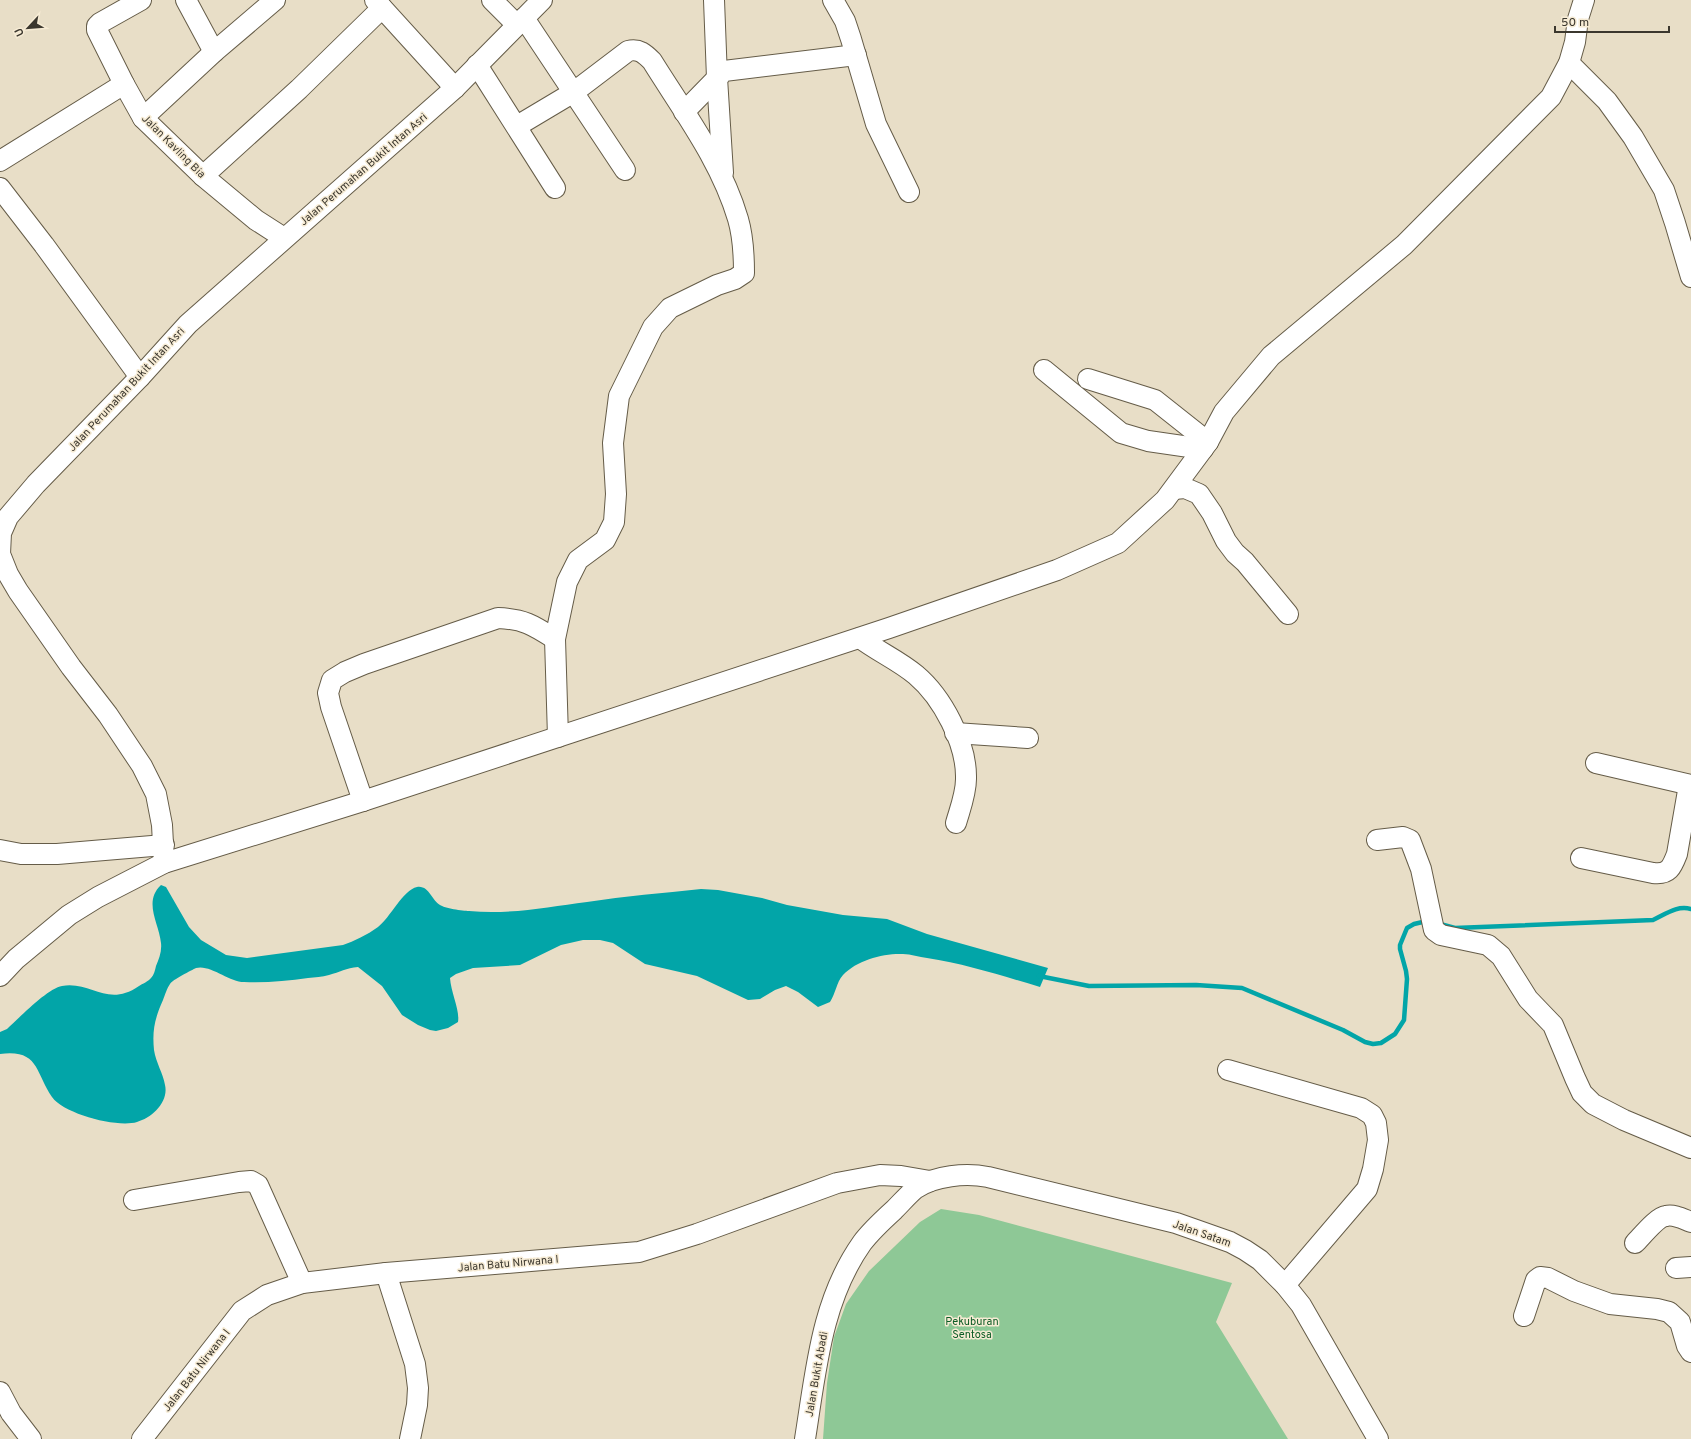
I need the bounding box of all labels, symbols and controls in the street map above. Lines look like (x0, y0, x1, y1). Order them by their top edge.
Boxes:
north arrow (8, 8, 48, 48)
scale bar (1555, 8, 1669, 34)
text: 50 m (1561, 15, 1589, 31)
text: U (12, 25, 28, 39)
street label: Jalan Perumahan Bukit Intan Asri (297, 110, 430, 229)
street label: Jalan Kavling Bia (138, 112, 208, 182)
street label: Jalan Perumahan Bukit Intan Asri (65, 325, 188, 455)
street label: Jalan Satam (1171, 1217, 1233, 1250)
street label: Jalan Batu Nirwana I (457, 1253, 559, 1275)
park label: Pekuburan Sentosa (945, 1315, 999, 1342)
street label: Jalan Batu Nirwana I (160, 1326, 233, 1415)
street label: Jalan Bukit Abadi (803, 1330, 831, 1418)

